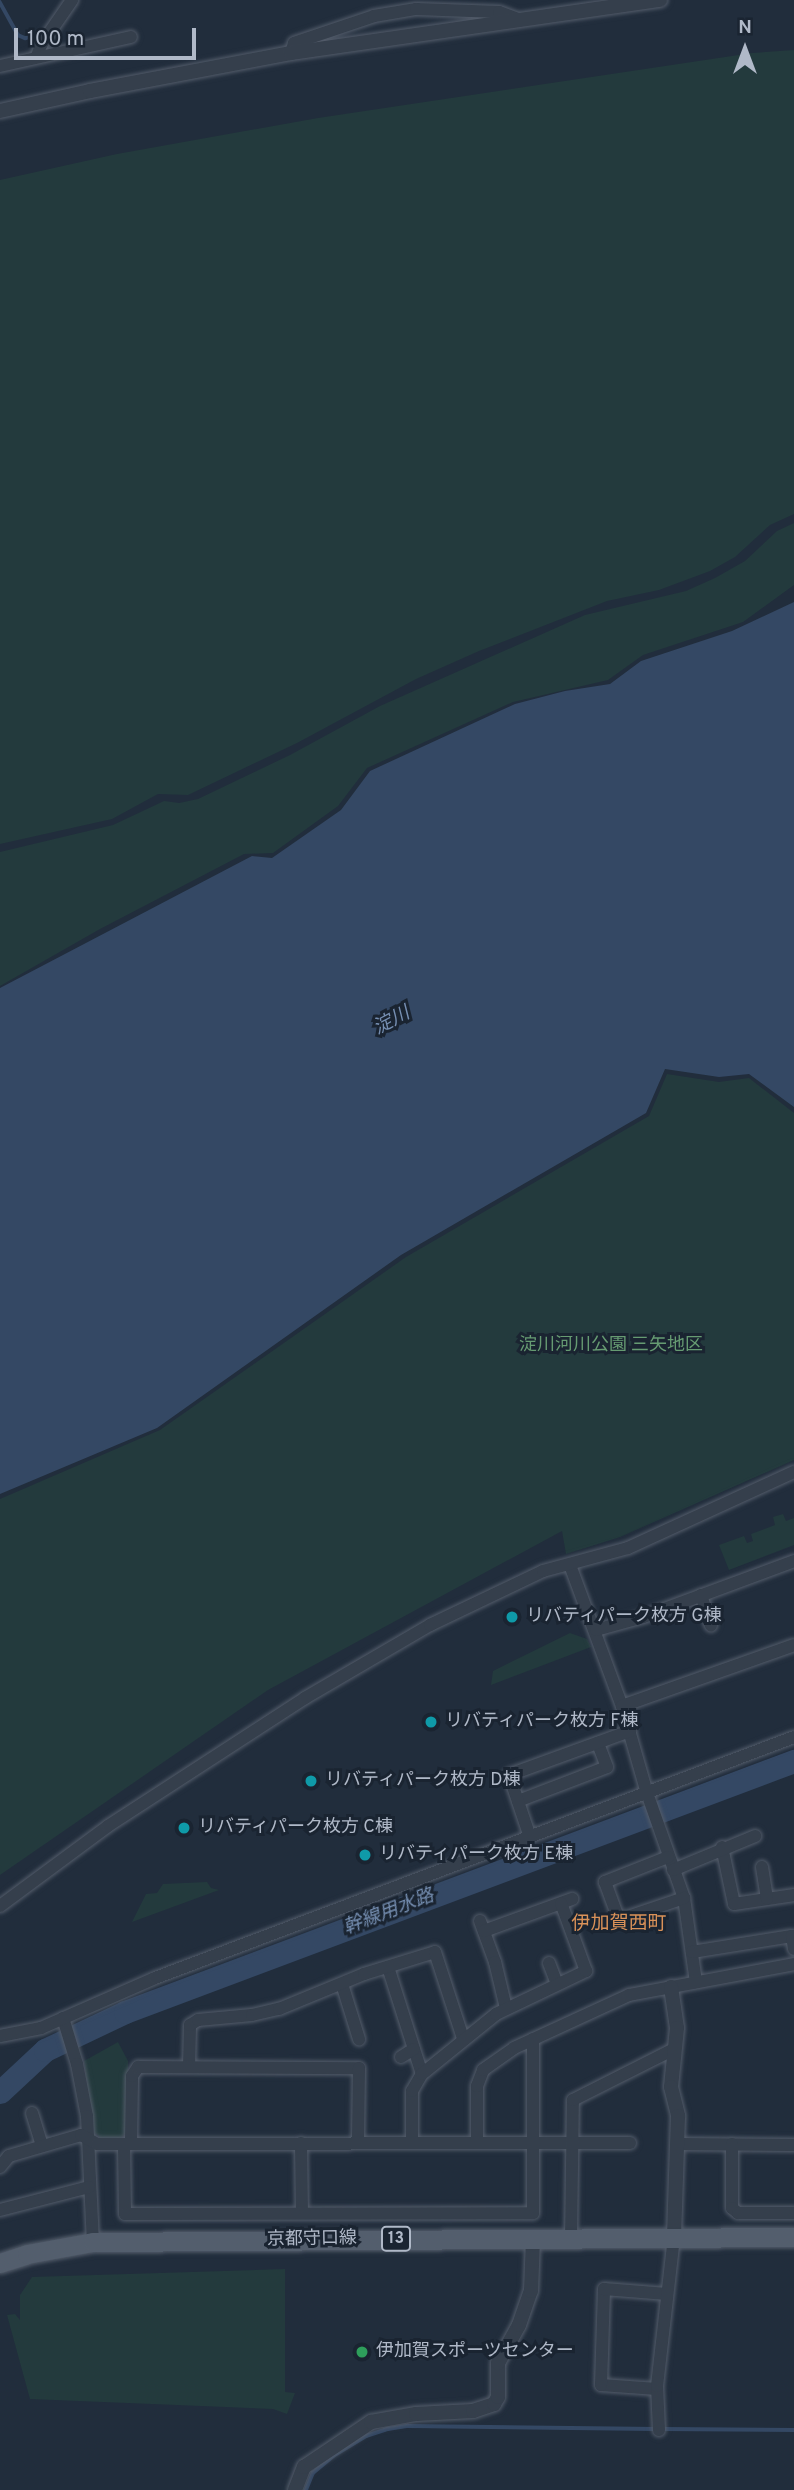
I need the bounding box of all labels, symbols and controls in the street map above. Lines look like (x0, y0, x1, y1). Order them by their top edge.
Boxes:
scale bar (18, 14, 200, 58)
north arrow (710, 14, 780, 84)
text: N (738, 16, 752, 40)
text: 100 m (27, 26, 84, 53)
water label: 淀川 (370, 1003, 414, 1041)
park label: 淀川河川公園 三矢地区 (519, 1335, 703, 1357)
place label: リバティパーク枚方 G棟 (526, 1606, 723, 1628)
marker: リバティパーク枚方 G棟 (504, 1609, 520, 1625)
place label: リバティパーク枚方 F棟 (445, 1711, 639, 1733)
marker: リバティパーク枚方 F棟 (423, 1714, 439, 1730)
place label: リバティパーク枚方 D棟 (325, 1770, 522, 1792)
marker: リバティパーク枚方 D棟 (303, 1773, 319, 1789)
place label: リバティパーク枚方 C棟 (198, 1817, 394, 1839)
marker: リバティパーク枚方 C棟 (176, 1820, 192, 1836)
place label: リバティパーク枚方 E棟 (379, 1844, 574, 1866)
marker: リバティパーク枚方 E棟 (357, 1847, 373, 1863)
water label: 幹線用水路 (341, 1885, 437, 1941)
district label: 伊加賀西町 (572, 1914, 666, 1936)
road number: 13 (380, 2226, 412, 2252)
street label: 京都守口線 (267, 2228, 357, 2252)
place label: 伊加賀スポーツセンター (376, 2341, 574, 2363)
marker: 伊加賀スポーツセンター (354, 2344, 370, 2360)

